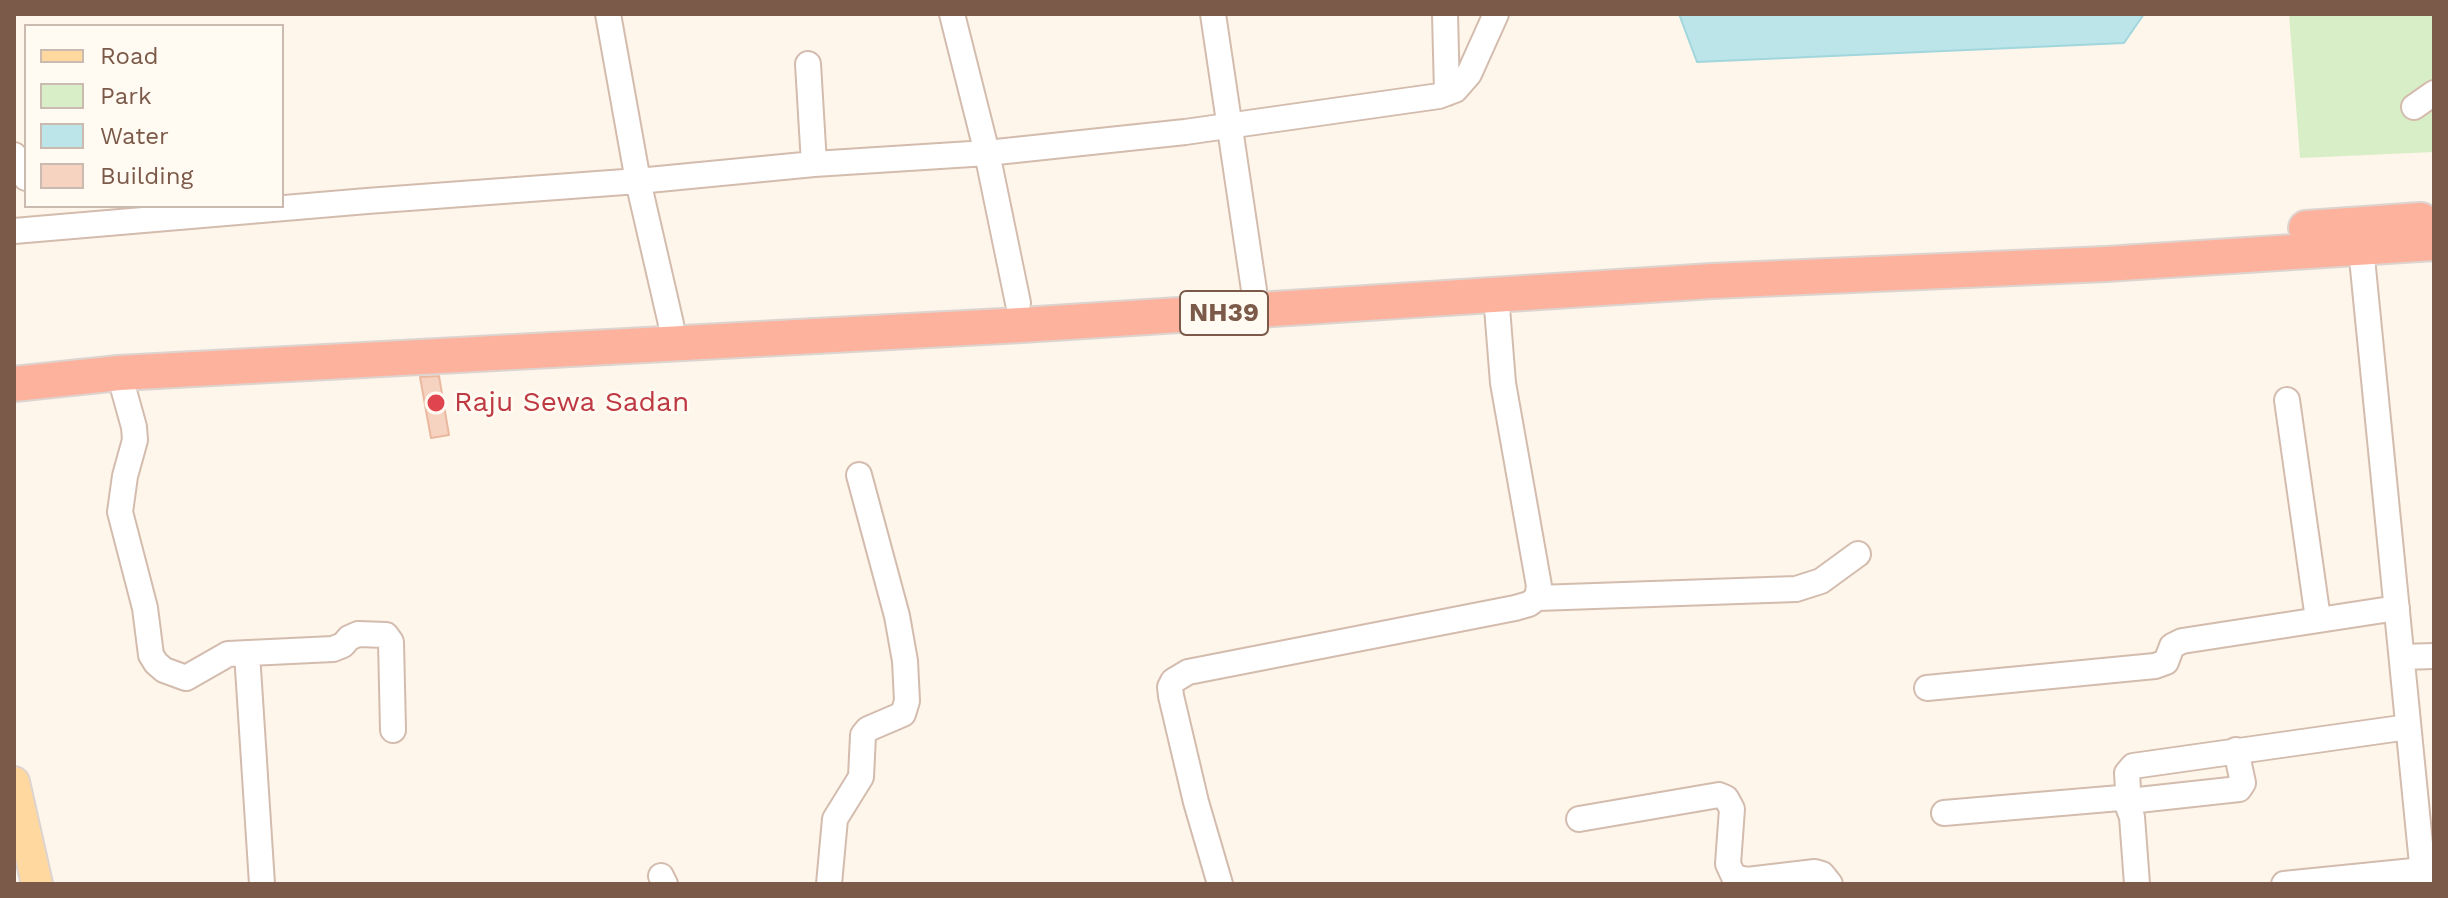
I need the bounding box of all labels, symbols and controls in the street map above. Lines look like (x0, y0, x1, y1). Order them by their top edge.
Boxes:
legend (24, 24, 284, 208)
text: Road (100, 42, 159, 70)
text: Park (100, 82, 152, 110)
text: Water (100, 122, 169, 150)
text: Building (100, 162, 193, 190)
road number: NH39 (1180, 291, 1268, 335)
place label: Raju Sewa Sadan (454, 386, 689, 420)
marker: Raju Sewa Sadan (425, 392, 447, 414)

